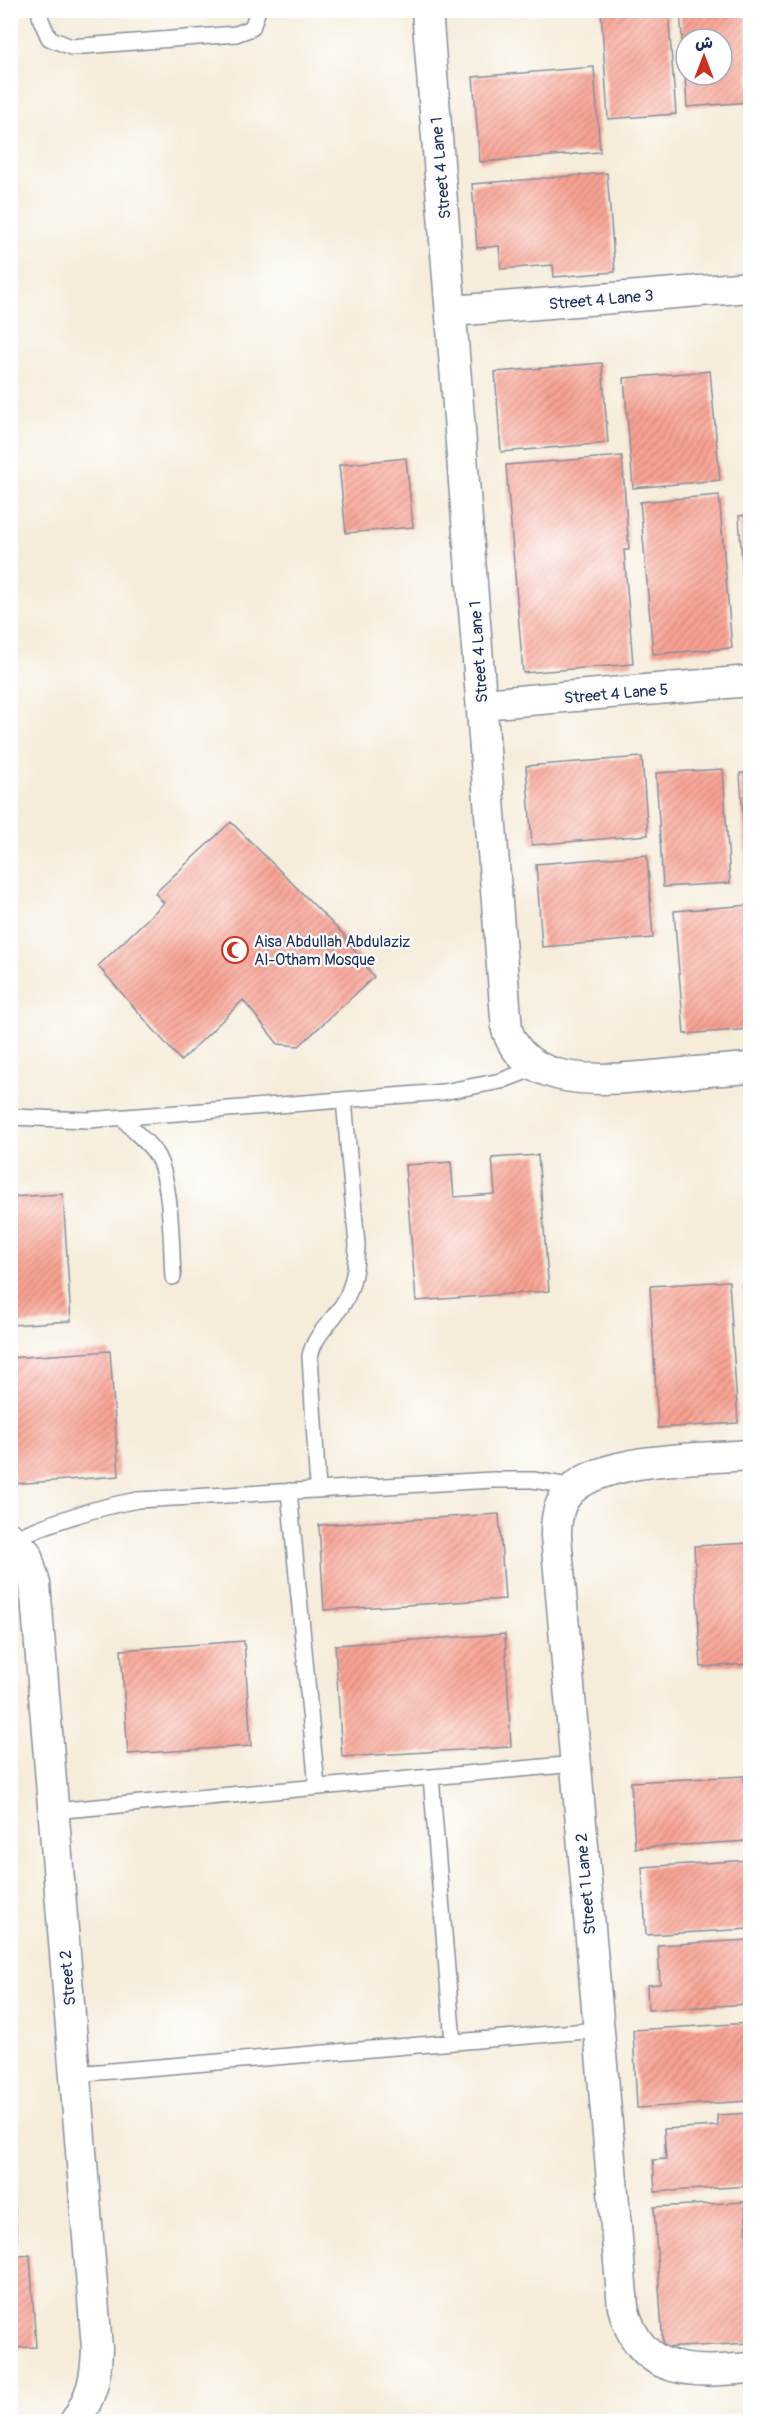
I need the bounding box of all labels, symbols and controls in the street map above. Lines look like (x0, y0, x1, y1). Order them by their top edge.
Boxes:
north arrow (674, 27, 734, 87)
text: ش (695, 33, 713, 53)
street label: Street 4 Lane 1 (427, 116, 455, 220)
street label: Street 4 Lane 3 (548, 285, 654, 315)
street label: Street 4 Lane 1 (465, 600, 493, 704)
street label: Street 4 Lane 5 (563, 679, 669, 709)
place label: Aisa Abdullah Abdulaziz Al-Otham Mosque (254, 932, 410, 970)
mosque icon: Aisa Abdullah Abdulaziz Al-Otham Mosque (220, 935, 250, 965)
street label: Street 1 Lane 2 (572, 1832, 600, 1936)
street label: Street 2 (56, 1949, 80, 2007)

